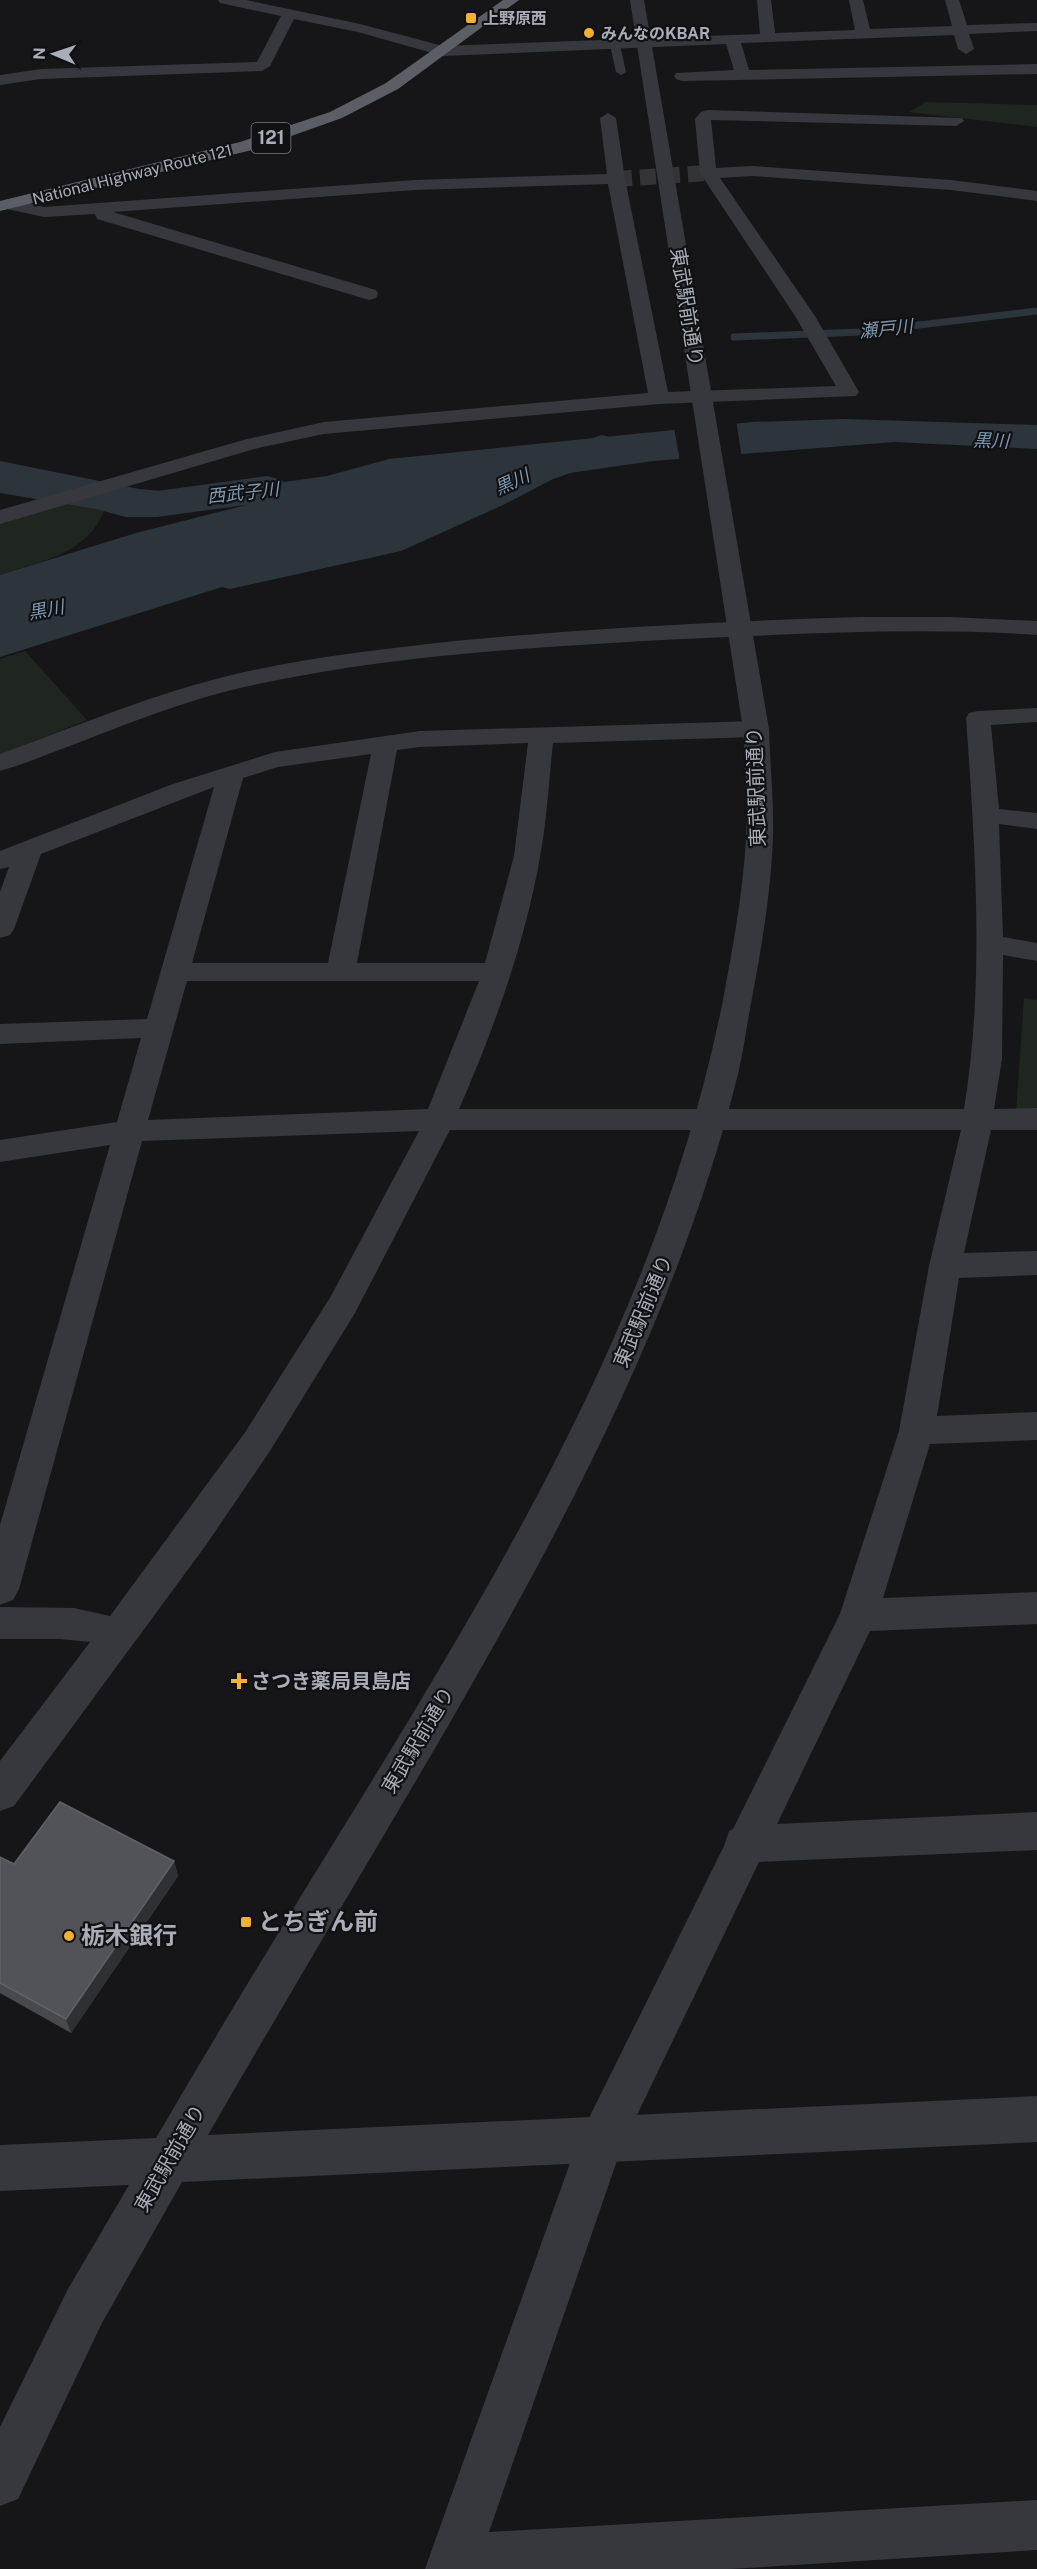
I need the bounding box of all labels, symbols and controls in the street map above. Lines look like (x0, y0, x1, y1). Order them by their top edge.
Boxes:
place label: 上野原西 (483, 9, 547, 28)
marker: 上野原西 (464, 11, 478, 25)
north arrow (24, 24, 84, 84)
place label: みんなのKBAR (601, 24, 710, 43)
marker: みんなのKBAR (582, 26, 596, 40)
text: N (30, 47, 49, 60)
road number: 121 (252, 123, 290, 153)
street label: National Highway Route 121 (30, 140, 234, 209)
street label: 東武駅前通り (666, 246, 708, 368)
water label: 瀬戸川 (858, 315, 916, 342)
water label: 黒川 (973, 429, 1011, 452)
water label: 黒川 (491, 464, 534, 499)
water label: 西武子川 (206, 478, 282, 507)
water label: 黒川 (26, 595, 68, 623)
street label: 東武駅前通り (742, 727, 770, 847)
street label: 東武駅前通り (609, 1251, 677, 1371)
place label: さつき薬局貝島店 (251, 1669, 411, 1693)
marker: さつき薬局貝島店 (232, 1674, 246, 1688)
street label: 東武駅前通り (377, 1682, 459, 1798)
place label: とちぎん前 (258, 1907, 378, 1935)
marker: とちぎん前 (239, 1915, 253, 1929)
place label: 栃木銀行 (81, 1921, 177, 1949)
marker: 栃木銀行 (62, 1929, 76, 1943)
street label: 東武駅前通り (130, 2100, 210, 2216)

